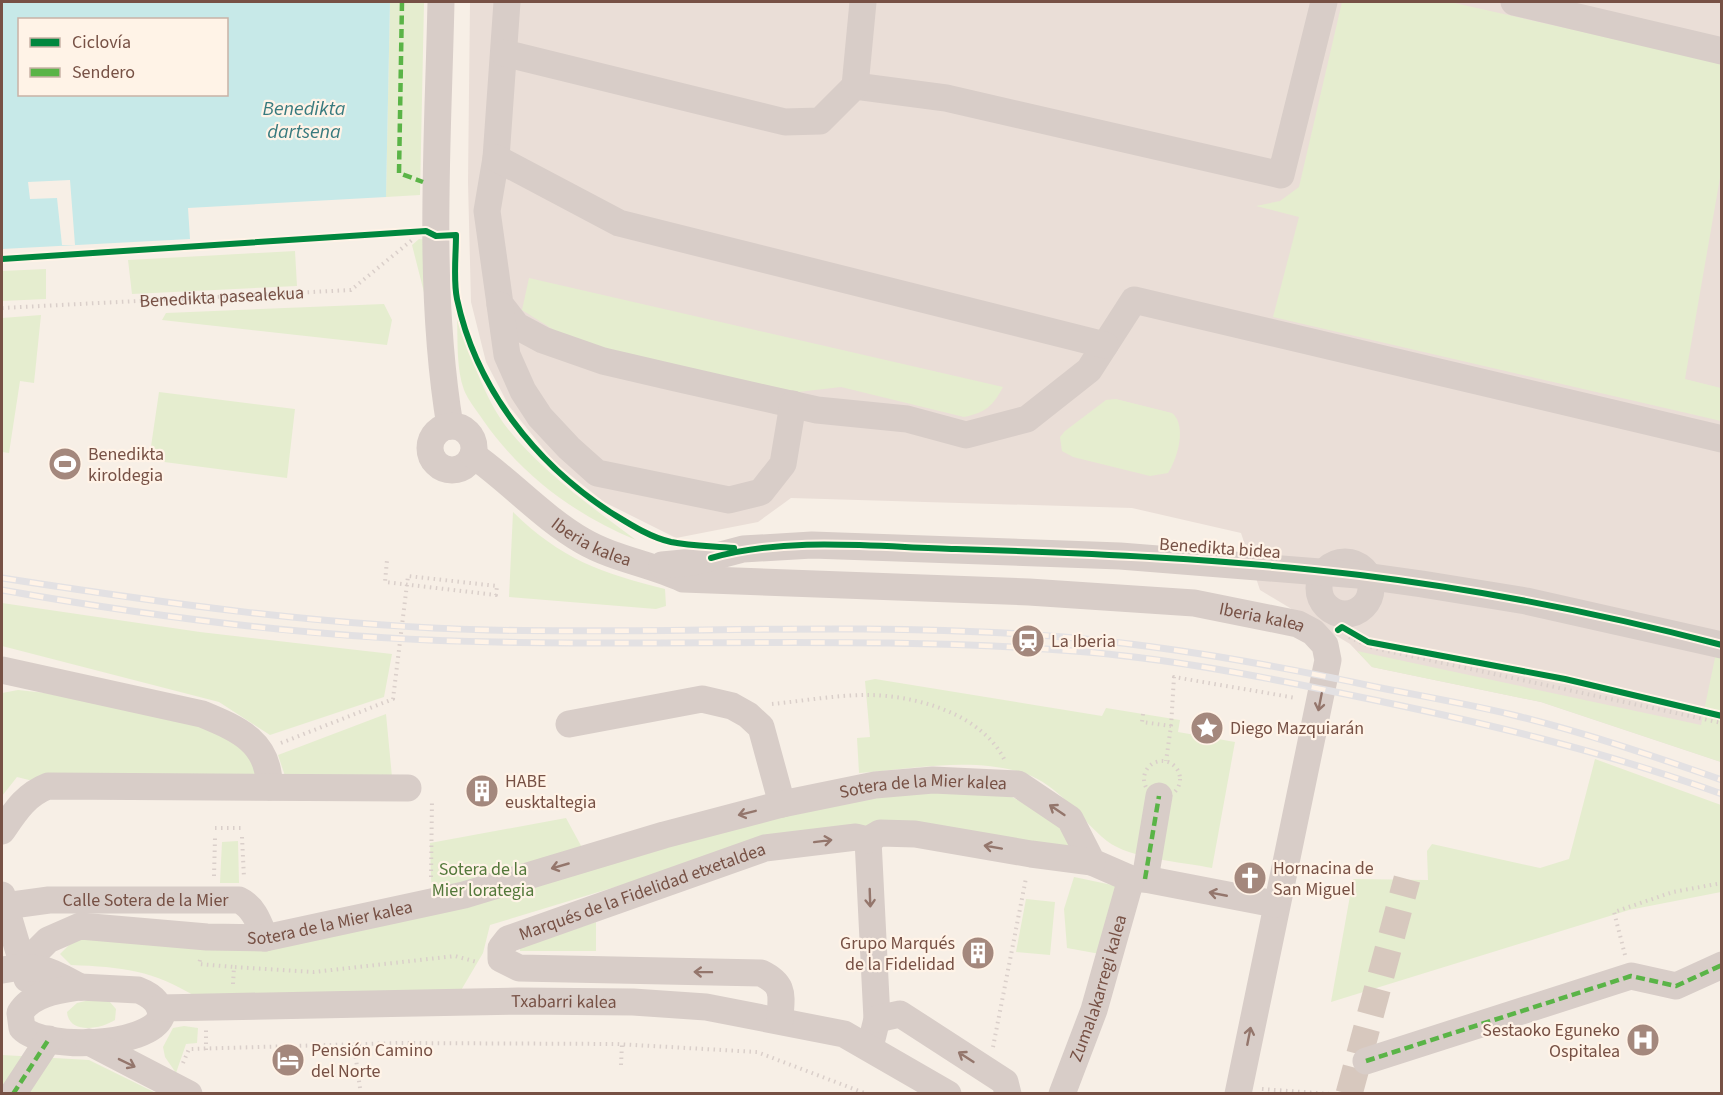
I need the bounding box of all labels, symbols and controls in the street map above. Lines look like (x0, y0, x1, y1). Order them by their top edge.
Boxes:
legend (18, 18, 228, 96)
text: Ciclovía (72, 30, 131, 55)
text: Sendero (72, 60, 135, 85)
water label: Benedikta dartsena (263, 95, 346, 146)
street label: Benedikta pasealekua (139, 280, 305, 314)
place label: Benedikta kiroldegia (88, 442, 164, 488)
sports icon: Benedikta kiroldegia (47, 446, 83, 482)
street label: Iberia kalea (546, 512, 635, 573)
street label: Benedikta bidea (1158, 532, 1282, 565)
street label: Iberia kalea (1217, 596, 1310, 639)
station icon: La Iberia (1010, 623, 1046, 659)
place label: La Iberia (1051, 629, 1116, 654)
one-way arrow (1314, 692, 1325, 711)
place icon: Diego Mazquiarán (1189, 710, 1225, 746)
place label: Diego Mazquiarán (1230, 716, 1364, 741)
street label: Sotera de la Mier kalea (837, 768, 1008, 805)
place label: HABE eusktaltegia (505, 769, 596, 815)
building icon: HABE eusktaltegia (464, 773, 500, 809)
one-way arrow (1050, 804, 1066, 816)
one-way arrow (738, 807, 757, 819)
one-way arrow (812, 835, 832, 846)
street label: Marqués de la Fidelidad etxetaldea (516, 837, 769, 947)
one-way arrow (983, 842, 1003, 853)
place label: Hornacina de San Miguel (1273, 856, 1374, 902)
park label: Sotera de la Mier lorategia (432, 857, 534, 903)
church icon: Hornacina de San Miguel (1232, 860, 1268, 896)
one-way arrow (551, 861, 570, 872)
street label: Calle Sotera de la Mier (63, 888, 229, 913)
one-way arrow (864, 888, 876, 908)
one-way arrow (1208, 888, 1228, 899)
street label: Sotera de la Mier kalea (247, 894, 415, 951)
street label: Zumalakarregi kalea (1063, 912, 1133, 1065)
place label: Grupo Marqués de la Fidelidad (840, 931, 955, 977)
building icon: Grupo Marqués de la Fidelidad (960, 935, 996, 971)
one-way arrow (693, 966, 713, 977)
street label: Txabarri kalea (511, 989, 617, 1015)
place label: Sestaoko Eguneko Ospitalea (1482, 1018, 1620, 1064)
hospital icon: Sestaoko Eguneko Ospitalea (1625, 1022, 1661, 1058)
one-way arrow (1244, 1027, 1255, 1046)
place label: Pensión Camino del Norte (311, 1038, 433, 1084)
hotel icon: Pensión Camino del Norte (270, 1042, 306, 1078)
one-way arrow (958, 1050, 975, 1062)
one-way arrow (117, 1058, 135, 1069)

